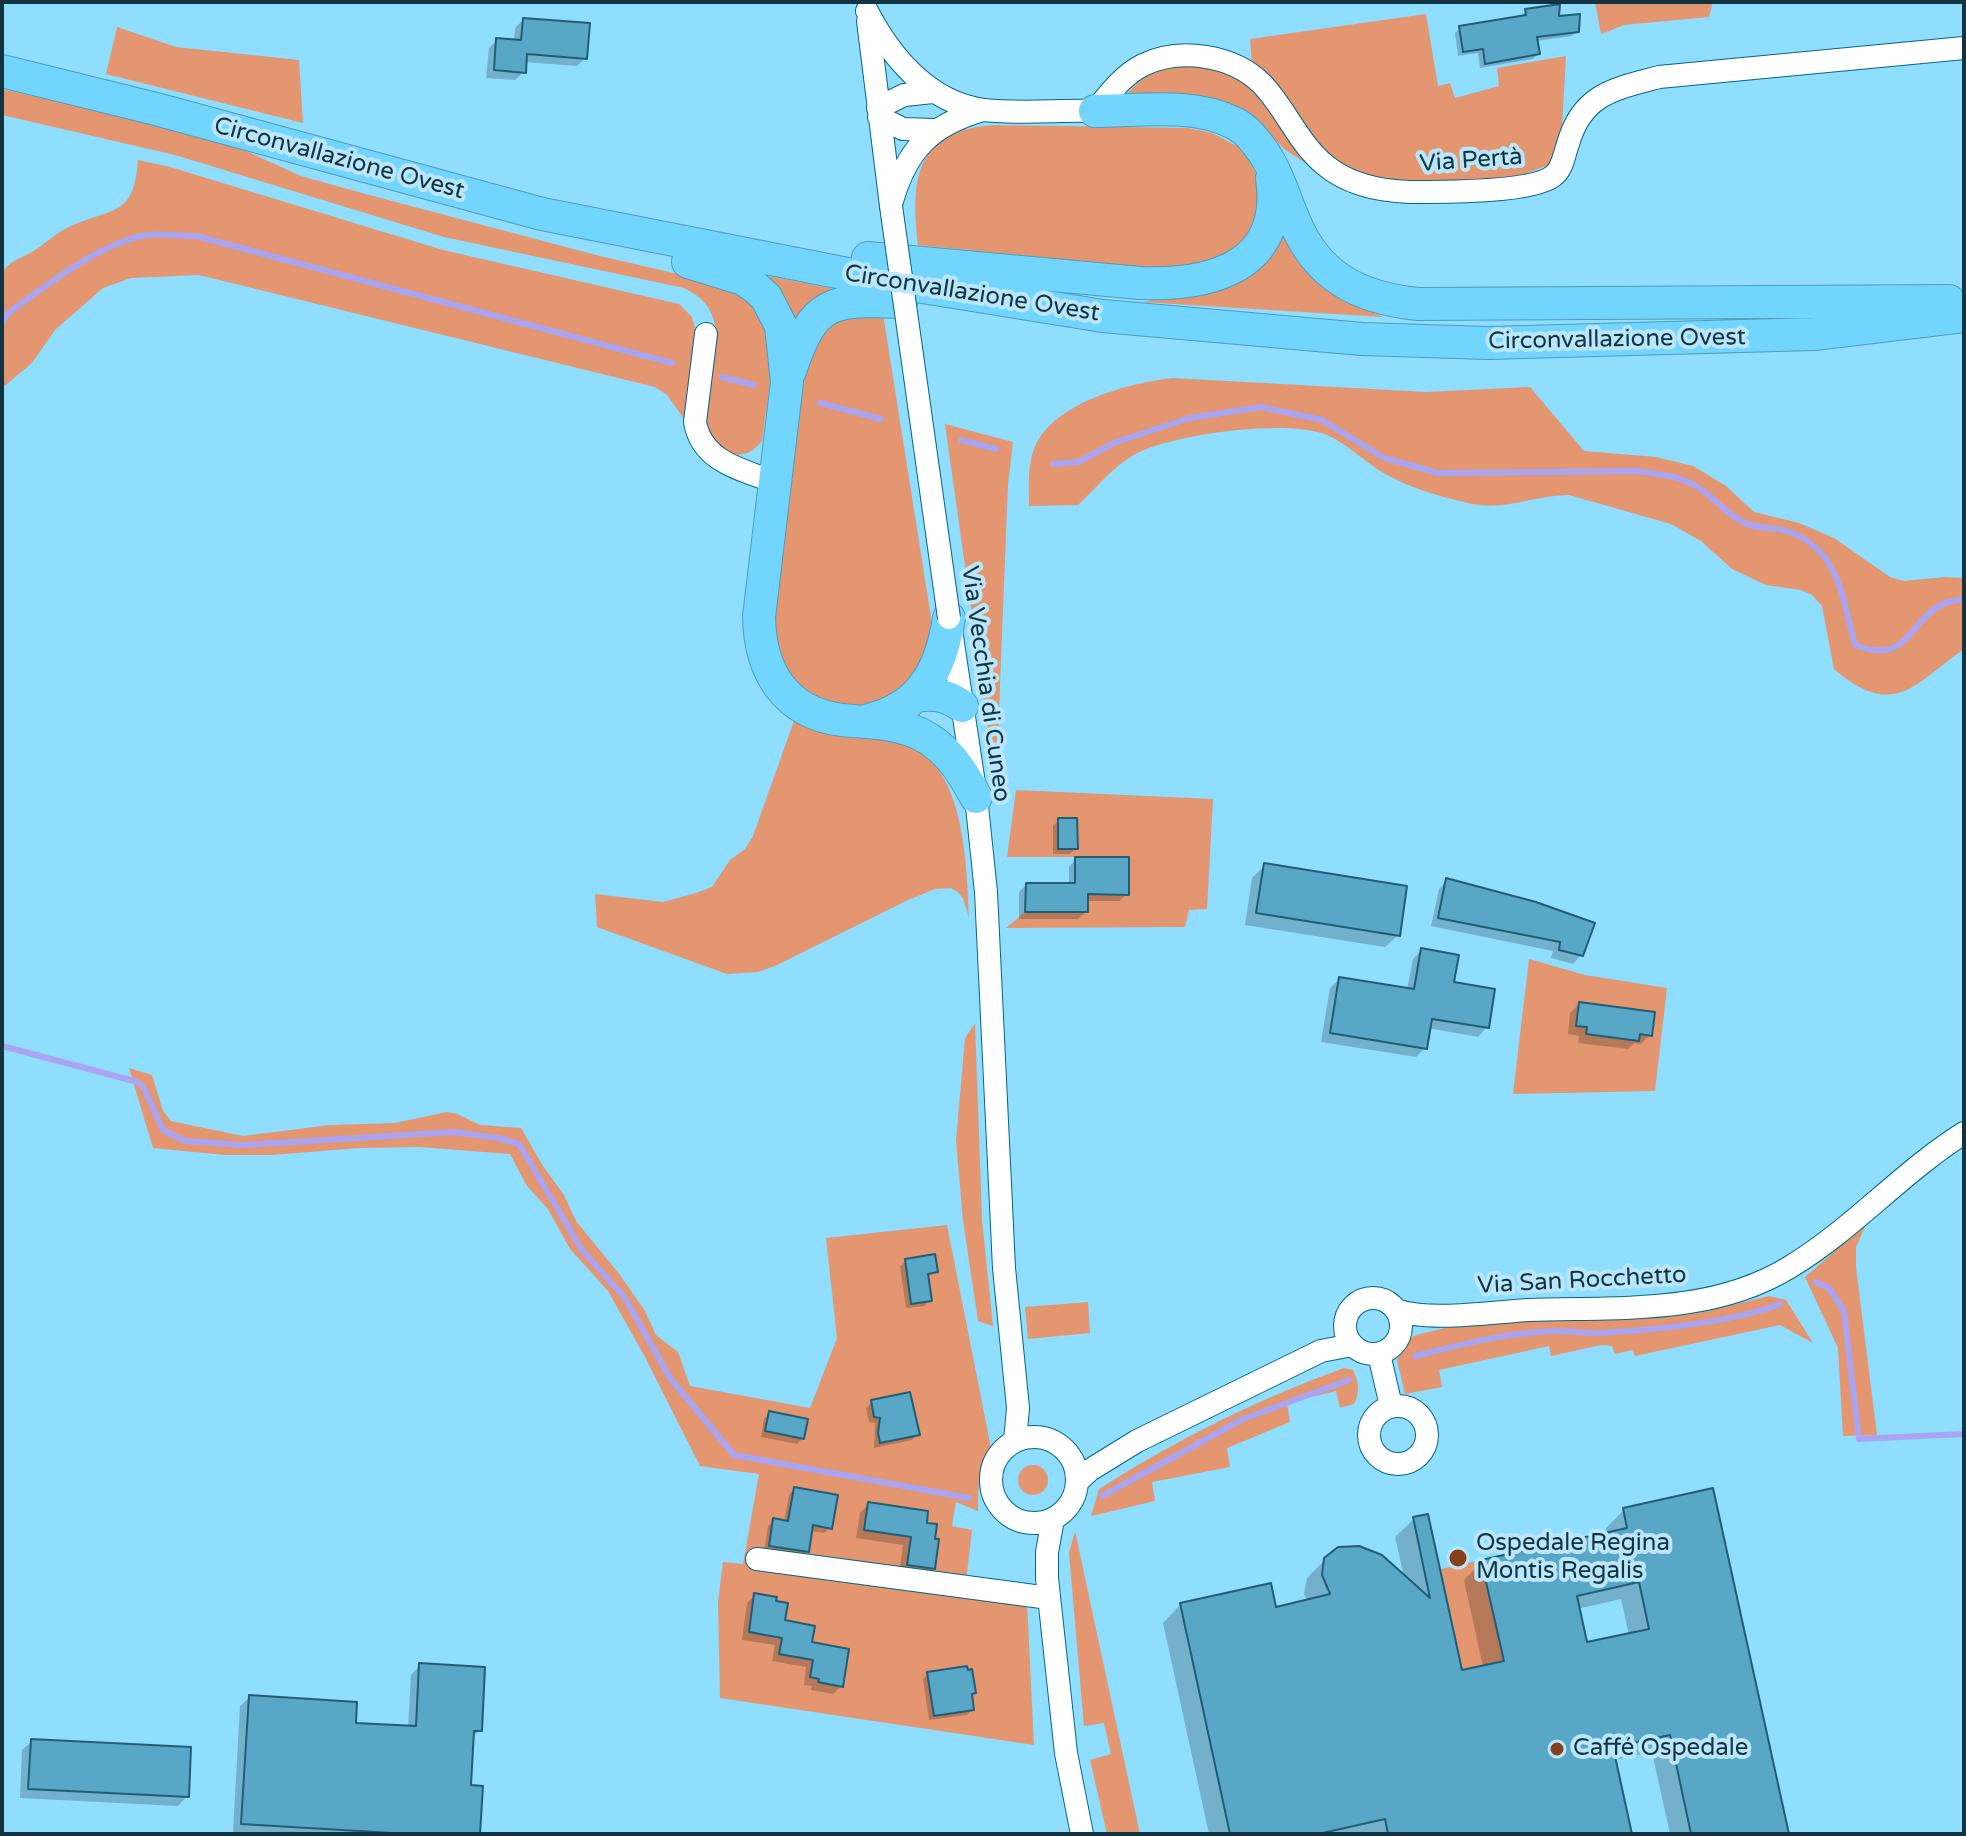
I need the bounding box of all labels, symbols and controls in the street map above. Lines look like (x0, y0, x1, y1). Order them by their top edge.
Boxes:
street label: Circonvallazione Ovest (211, 112, 467, 206)
street label: Via Pertà (1418, 143, 1524, 179)
street label: Circonvallazione Ovest (842, 260, 1102, 328)
street label: Circonvallazione Ovest (1488, 323, 1746, 357)
street label: Via Vecchia di Cuneo (954, 564, 1016, 804)
street label: Via San Rocchetto (1477, 1261, 1687, 1301)
place label: Ospedale Regina Montis Regalis (1476, 1530, 1670, 1586)
marker: Ospedale Regina Montis Regalis (1447, 1547, 1469, 1569)
place label: Caffé Ospedale (1573, 1735, 1748, 1763)
marker: Caffé Ospedale (1548, 1740, 1566, 1758)

